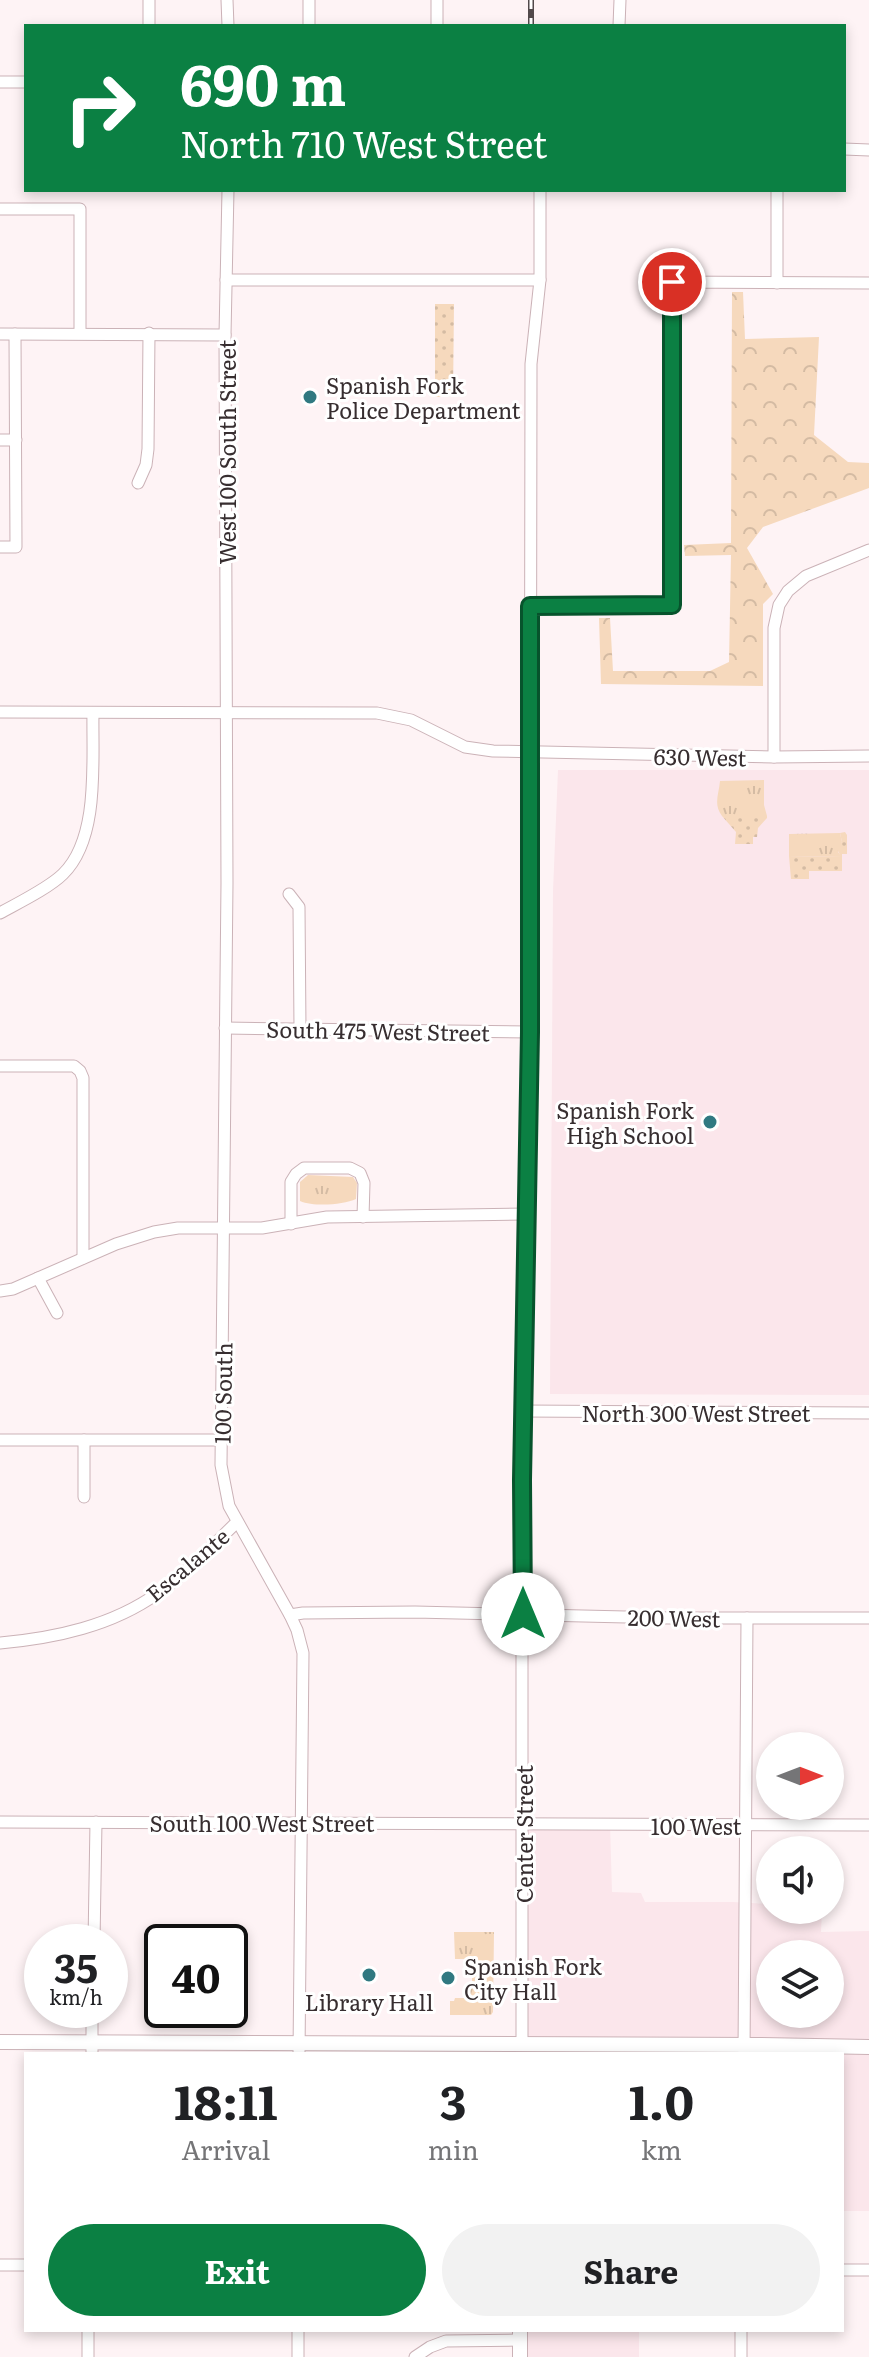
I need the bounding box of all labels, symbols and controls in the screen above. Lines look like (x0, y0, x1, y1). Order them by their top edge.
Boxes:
text: 690 m (180, 40, 346, 123)
icon: right (48, 56, 152, 160)
text: North 710 West Street (180, 116, 547, 169)
pin (638, 248, 706, 316)
icon: arrive (650, 260, 694, 304)
street label: West 100 South Street (210, 339, 243, 564)
place label: Spanish Fork Police Department (326, 368, 521, 426)
marker: Spanish Fork Police Department (301, 388, 319, 406)
street label: 630 West (653, 739, 747, 773)
street label: South 475 West Street (266, 1012, 490, 1048)
place label: Spanish Fork High School (556, 1093, 695, 1151)
marker: Spanish Fork High School (701, 1113, 719, 1131)
street label: 100 South (205, 1342, 239, 1444)
street label: North 300 West Street (581, 1396, 811, 1429)
street label: Escalante (138, 1519, 236, 1609)
position arrow (481, 1572, 565, 1656)
street label: 200 West (627, 1600, 721, 1634)
north arrow (756, 1732, 844, 1820)
map controls (756, 1732, 844, 2028)
street label: Center Street (507, 1765, 540, 1903)
street label: South 100 West Street (150, 1806, 375, 1839)
street label: 100 West (651, 1809, 741, 1842)
button: sound (756, 1836, 844, 1924)
speed limit sign: 40 (144, 1924, 248, 2028)
text: 35 (54, 1936, 98, 1995)
button: layers (756, 1940, 844, 2028)
place label: Spanish Fork City Hall (464, 1949, 602, 2007)
marker: Library Hall (360, 1966, 378, 1984)
marker: Spanish Fork City Hall (439, 1969, 457, 1987)
text: km/h (49, 1981, 103, 2011)
place label: Library Hall (305, 1985, 433, 2018)
text: 18:11 (174, 2064, 278, 2135)
text: 3 (440, 2064, 467, 2135)
text: 1.0 (629, 2064, 694, 2135)
text: Arrival (181, 2129, 270, 2168)
text: min (428, 2129, 479, 2168)
text: km (641, 2129, 682, 2168)
button: Exit (48, 2224, 426, 2316)
button: Share (442, 2224, 820, 2316)

